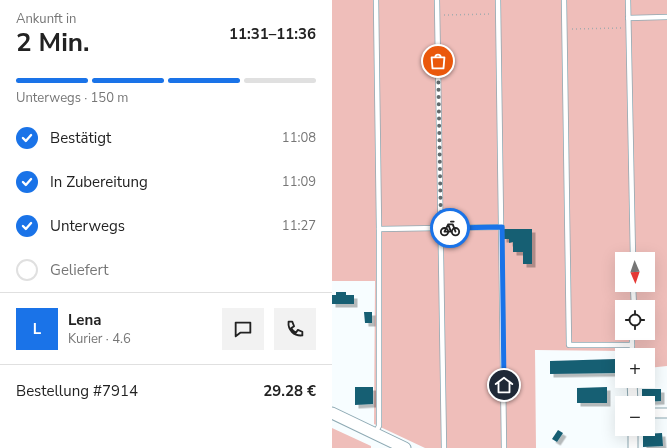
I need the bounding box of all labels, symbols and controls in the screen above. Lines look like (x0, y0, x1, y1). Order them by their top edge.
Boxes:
text: Ankunft in (16, 10, 76, 28)
text: 11:31–11:36 (229, 24, 316, 44)
text: 2 Min. (16, 25, 89, 60)
pin (421, 44, 455, 78)
icon: bag (427, 50, 449, 72)
text: Unterwegs · 150 m (16, 89, 128, 107)
icon: check (16, 127, 38, 149)
text: Bestätigt (50, 128, 111, 148)
text: 11:08 (282, 129, 316, 147)
icon: check (16, 171, 38, 193)
text: In Zubereitung (50, 172, 148, 192)
text: 11:09 (282, 173, 316, 191)
courier (430, 208, 470, 248)
icon: check (16, 215, 38, 237)
text: Unterwegs (50, 216, 125, 236)
text: 11:27 (282, 217, 316, 235)
icon: bike (439, 217, 461, 239)
north arrow (615, 252, 655, 292)
map controls (615, 252, 655, 436)
text: Geliefert (50, 260, 109, 280)
button: locate (615, 300, 655, 340)
button: chat (222, 308, 264, 350)
button: phone (274, 308, 316, 350)
text: Lena (68, 310, 101, 330)
text: L (33, 319, 41, 339)
text: Kurier · 4.6 (68, 330, 131, 348)
button: + (615, 348, 655, 388)
pin (487, 368, 521, 402)
icon: home (493, 374, 515, 396)
text: Bestellung #7914 (16, 381, 138, 401)
text: 29.28 € (263, 381, 316, 401)
button: − (615, 396, 655, 436)

